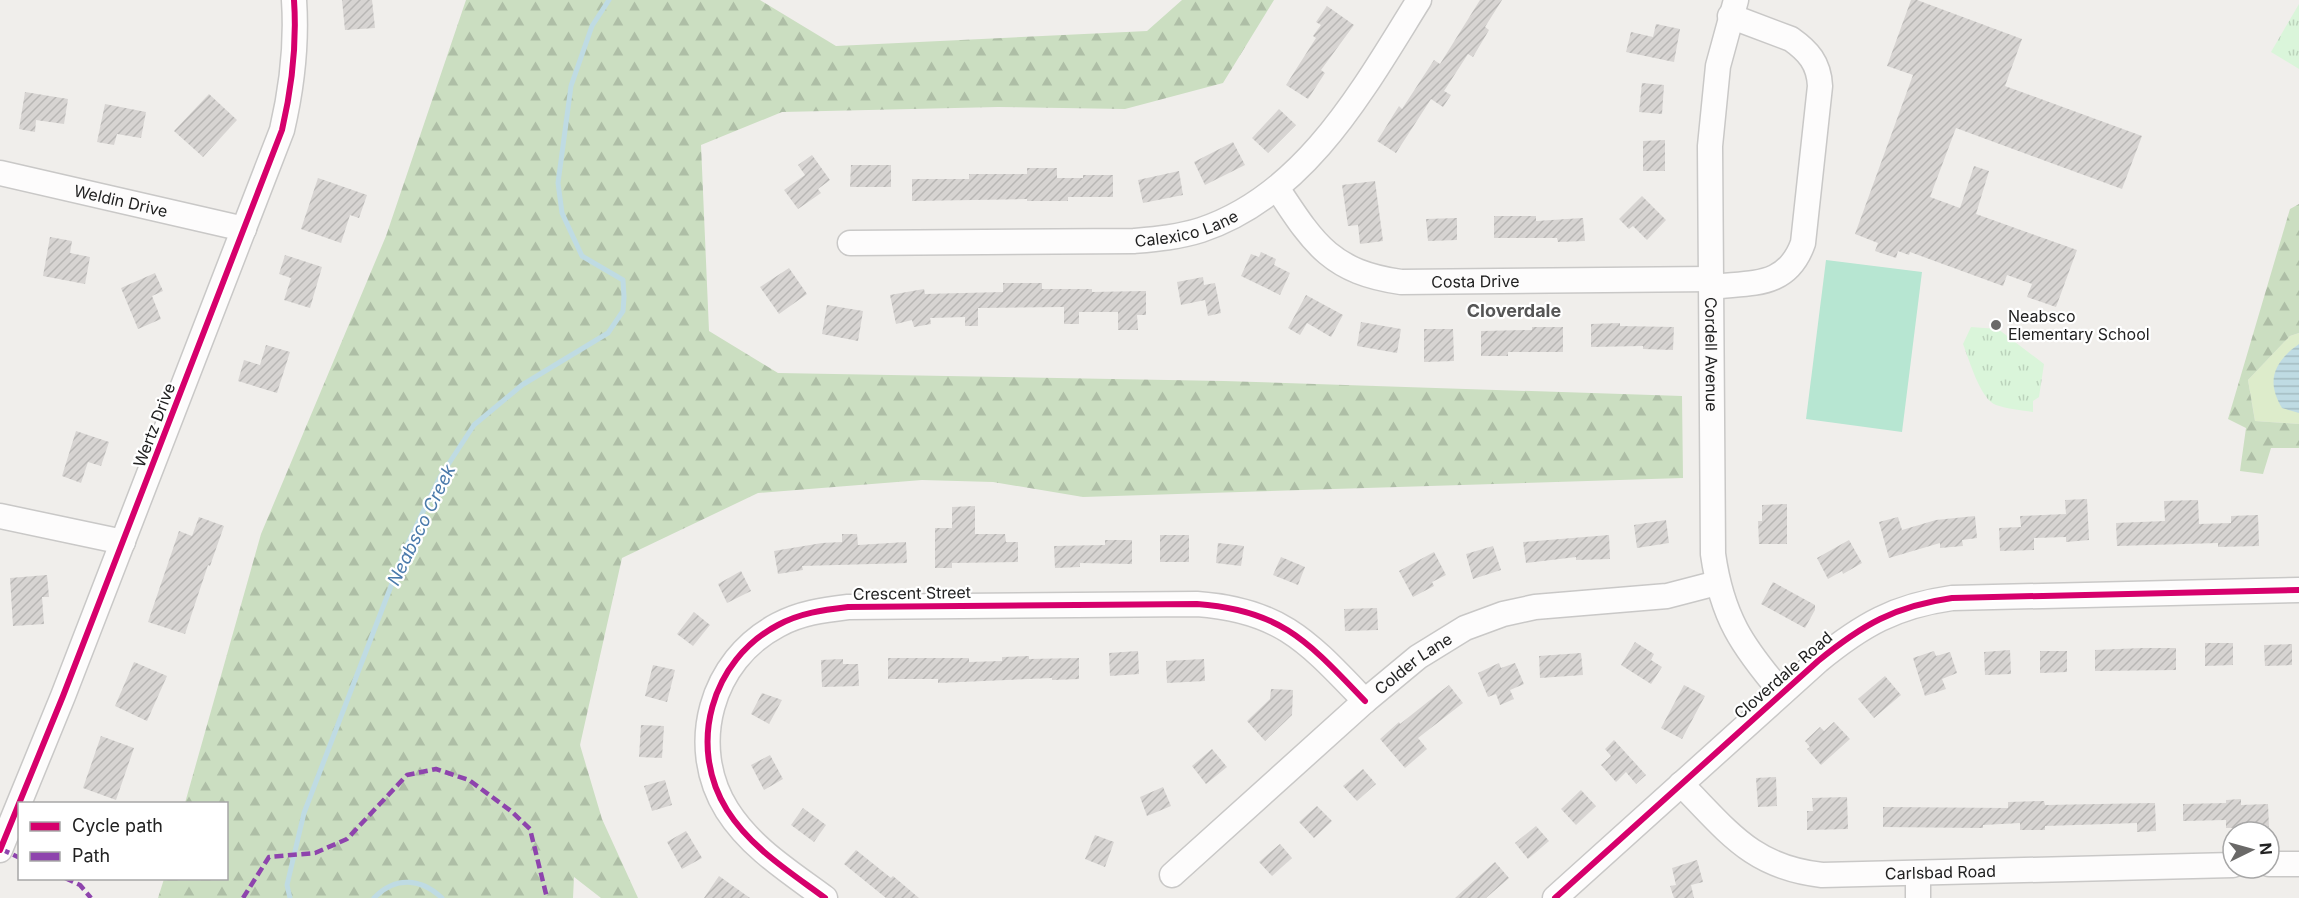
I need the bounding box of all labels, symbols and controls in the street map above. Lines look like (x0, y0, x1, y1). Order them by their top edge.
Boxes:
street label: Weldin Drive (72, 180, 170, 221)
street label: Calexico Lane (1134, 206, 1241, 251)
street label: Costa Drive (1431, 271, 1520, 292)
street label: Cordell Avenue (1701, 297, 1722, 412)
district label: Cloverdale (1467, 300, 1561, 321)
place label: Neabsco Elementary School (2008, 306, 2150, 344)
marker: Neabsco Elementary School (1989, 318, 2003, 332)
street label: Wertz Drive (129, 380, 179, 470)
water label: Neabsco Creek (383, 460, 460, 589)
street label: Crescent Street (853, 582, 971, 604)
street label: Cloverdale Road (1730, 627, 1836, 723)
street label: Colder Lane (1370, 628, 1456, 699)
legend (18, 802, 228, 880)
text: Cycle path (72, 815, 163, 836)
north arrow (2221, 820, 2281, 880)
text: N (2255, 842, 2276, 856)
text: Path (72, 845, 110, 866)
street label: Carlsbad Road (1885, 861, 1996, 883)

